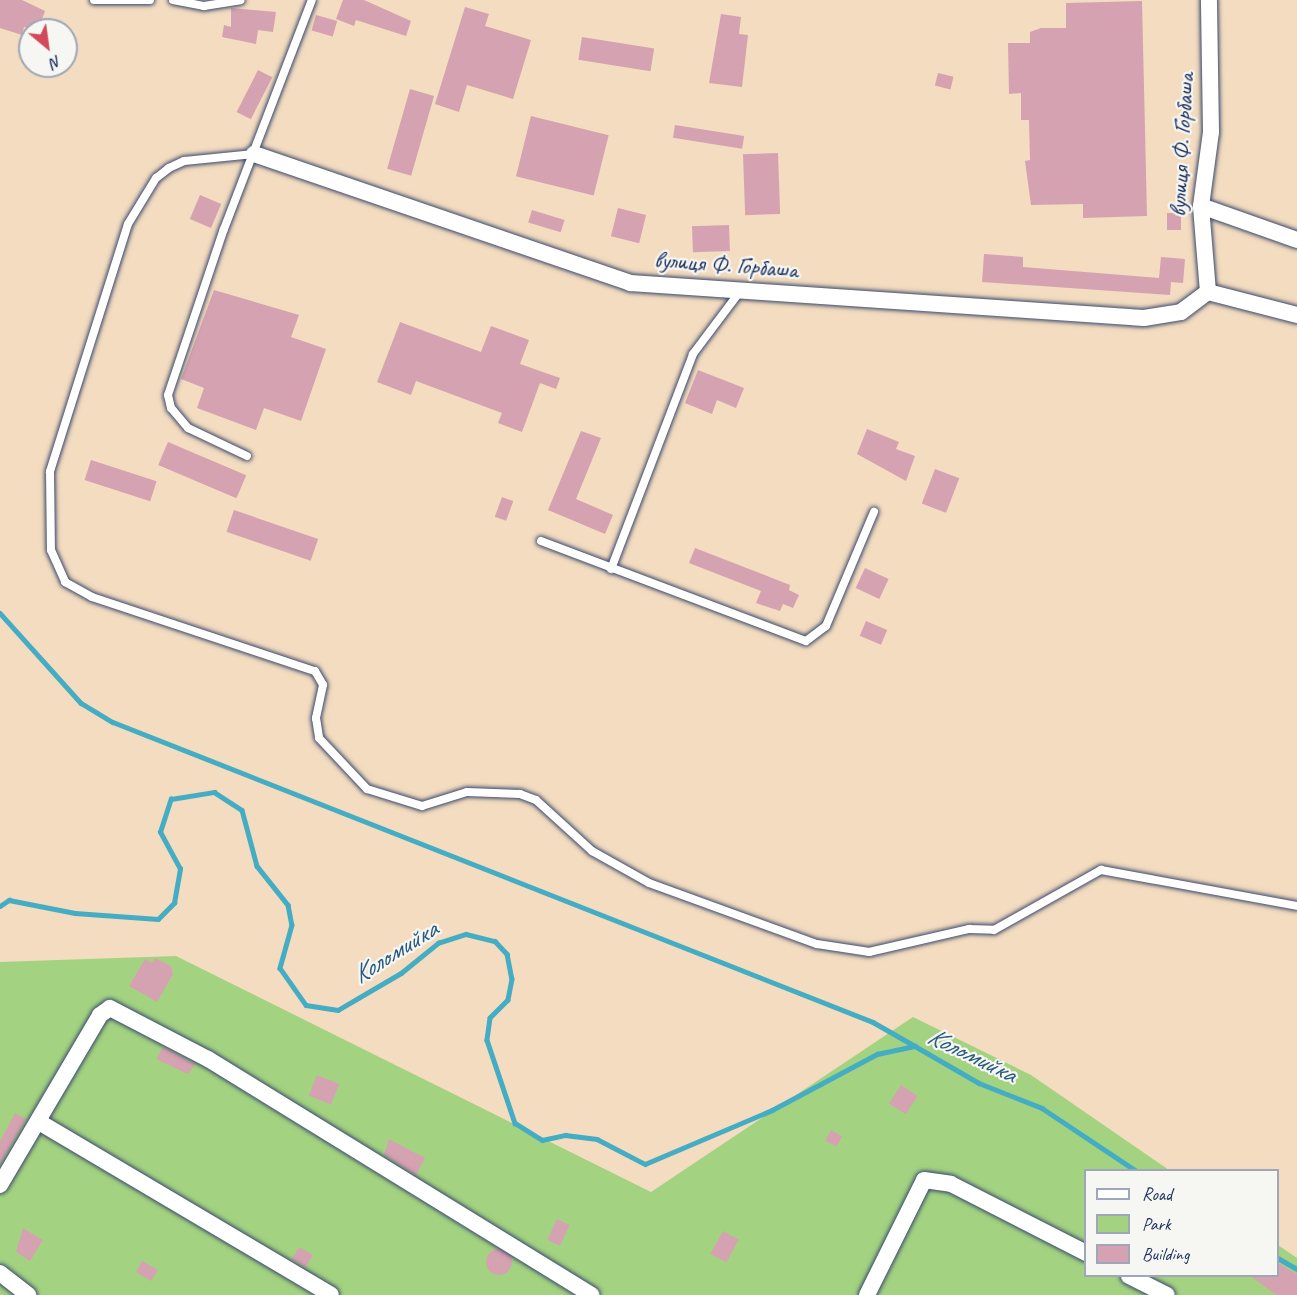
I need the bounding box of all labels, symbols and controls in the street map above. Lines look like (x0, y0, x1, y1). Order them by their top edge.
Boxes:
north arrow (18, 18, 78, 78)
text: N (47, 51, 65, 73)
street label: вулиця Ф. Горбаша (1164, 72, 1200, 218)
street label: вулиця Ф. Горбаша (653, 246, 799, 284)
water label: Коломийка (347, 914, 443, 990)
water label: Коломийка (923, 1020, 1021, 1090)
legend (1084, 1169, 1279, 1277)
text: Road (1142, 1183, 1172, 1205)
text: Park (1142, 1213, 1171, 1235)
text: Building (1142, 1243, 1189, 1265)

